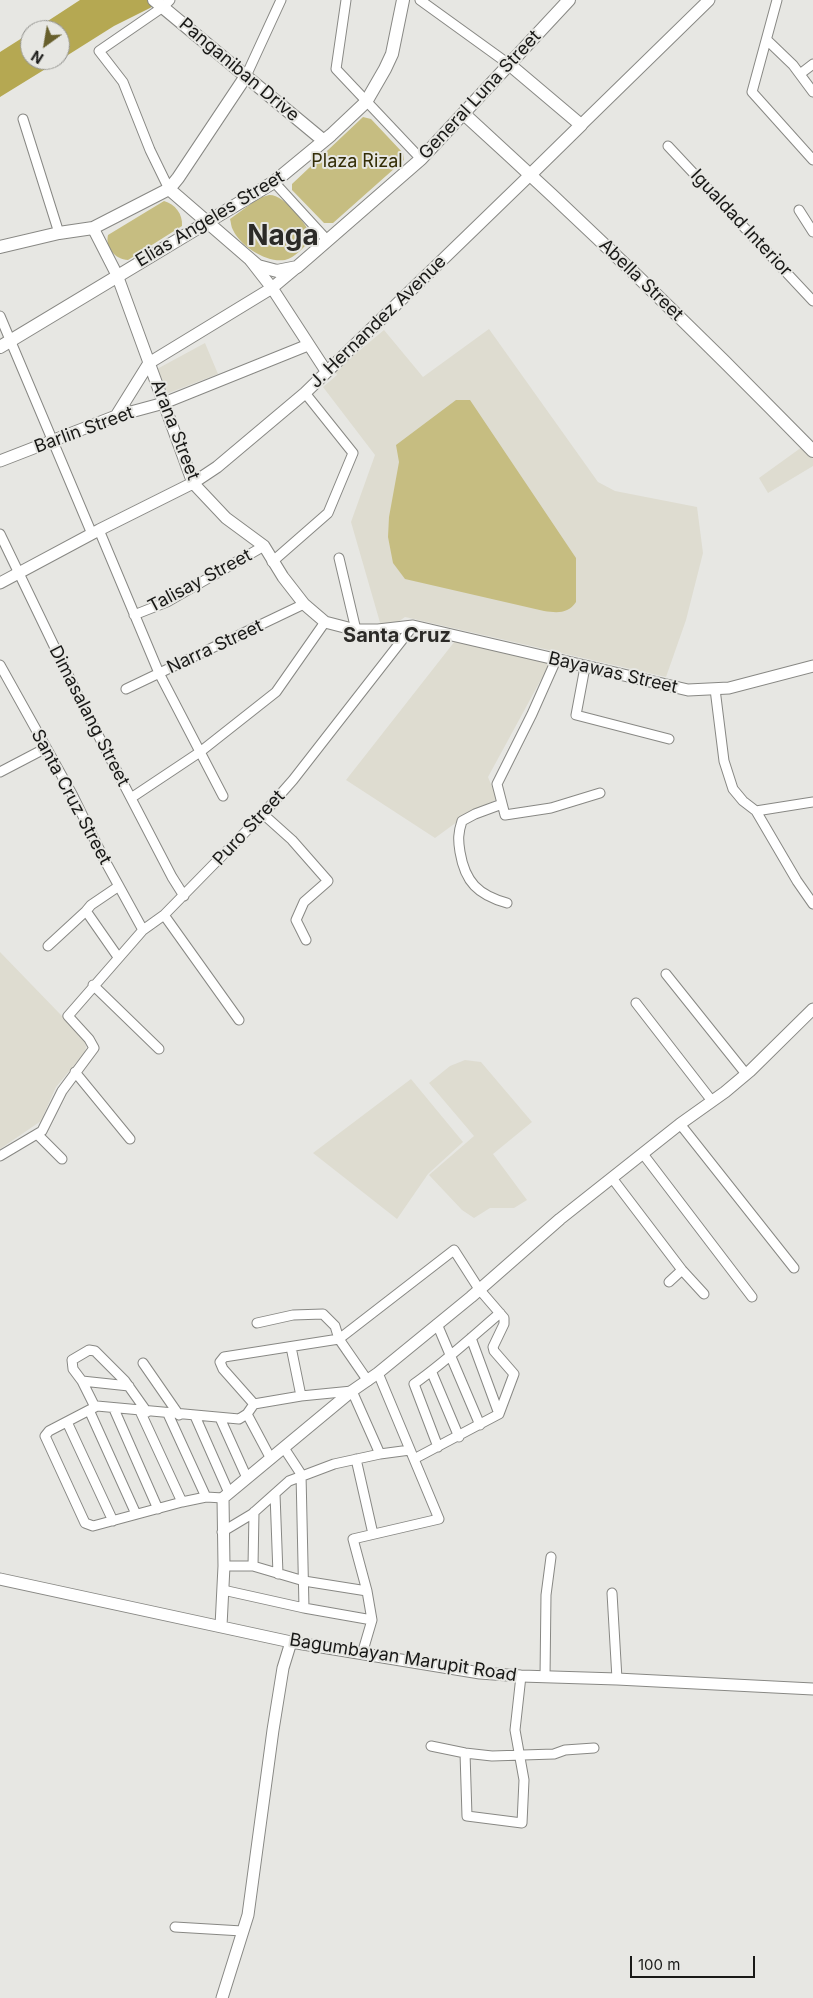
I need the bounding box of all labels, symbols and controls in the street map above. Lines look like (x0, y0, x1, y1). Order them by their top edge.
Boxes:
street label: Panganiban Drive (175, 14, 303, 126)
north arrow (20, 20, 70, 70)
street label: General Luna Street (415, 26, 545, 164)
text: N (28, 47, 46, 67)
park label: Plaza Rizal (311, 151, 403, 173)
street label: Igualdad Interior (686, 165, 796, 281)
street label: Elias Angeles Street (132, 166, 288, 272)
district label: Naga (247, 220, 319, 254)
street label: Abella Street (594, 235, 688, 325)
street label: J. Hernandez Avenue (305, 251, 451, 393)
street label: Arana Street (146, 377, 204, 483)
street label: Barlin Street (31, 402, 137, 458)
street label: Talisay Street (144, 545, 256, 617)
street label: Narra Street (164, 615, 266, 679)
district label: Santa Cruz (343, 624, 451, 648)
street label: Dimasalang Street (44, 642, 134, 790)
street label: Bayawas Street (546, 648, 680, 698)
street label: Santa Cruz Street (26, 726, 116, 868)
street label: Puro Street (209, 786, 289, 870)
street label: Bagumbayan Marupit Road (288, 1629, 518, 1687)
scale bar (633, 1946, 758, 1978)
text: 100 m (638, 1955, 680, 1974)

